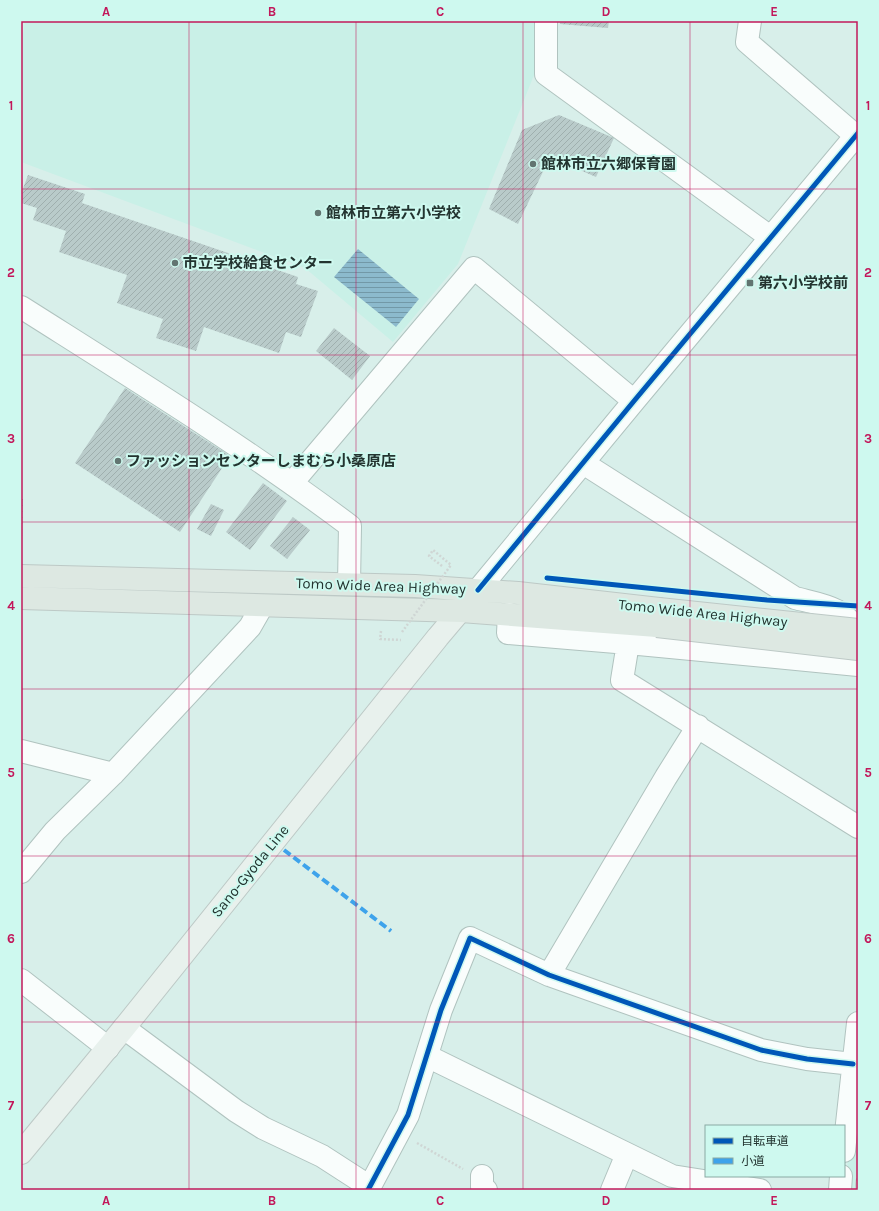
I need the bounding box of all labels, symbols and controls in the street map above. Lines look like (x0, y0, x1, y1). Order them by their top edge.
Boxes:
text: A (102, 4, 110, 19)
text: B (268, 4, 276, 19)
text: C (436, 4, 444, 19)
text: D (602, 4, 611, 19)
text: E (770, 4, 778, 19)
text: 1 (9, 98, 13, 113)
text: 1 (866, 98, 870, 113)
place label: 館林市立六郷保育園 (541, 155, 676, 173)
marker: 館林市立六郷保育園 (528, 159, 538, 169)
place label: 館林市立第六小学校 (326, 204, 461, 222)
marker: 館林市立第六小学校 (313, 208, 323, 218)
place label: 市立学校給食センター (183, 254, 333, 272)
marker: 市立学校給食センター (170, 258, 180, 268)
text: 2 (7, 265, 15, 280)
text: 2 (864, 265, 872, 280)
place label: 第六小学校前 (758, 274, 848, 292)
marker: 第六小学校前 (745, 278, 755, 288)
text: 3 (7, 431, 15, 446)
text: 3 (864, 431, 872, 446)
place label: ファッションセンターしまむら小桑原店 (126, 452, 396, 470)
marker: ファッションセンターしまむら小桑原店 (113, 456, 123, 466)
street label: Tomo Wide Area Highway (296, 574, 466, 598)
street label: Tomo Wide Area Highway (618, 595, 789, 631)
text: 4 (7, 598, 15, 613)
text: 4 (864, 598, 872, 613)
text: 5 (7, 765, 15, 780)
text: 5 (864, 765, 872, 780)
street label: Sano-Gyoda Line (207, 821, 293, 921)
text: 6 (7, 931, 15, 946)
text: 6 (864, 931, 872, 946)
text: 7 (8, 1098, 15, 1113)
text: 7 (865, 1098, 872, 1113)
legend (705, 1125, 845, 1177)
text: 自転車道 (741, 1134, 789, 1148)
text: 小道 (741, 1154, 765, 1168)
text: A (102, 1193, 110, 1208)
text: B (268, 1193, 276, 1208)
text: C (436, 1193, 444, 1208)
text: D (602, 1193, 611, 1208)
text: E (770, 1193, 778, 1208)

